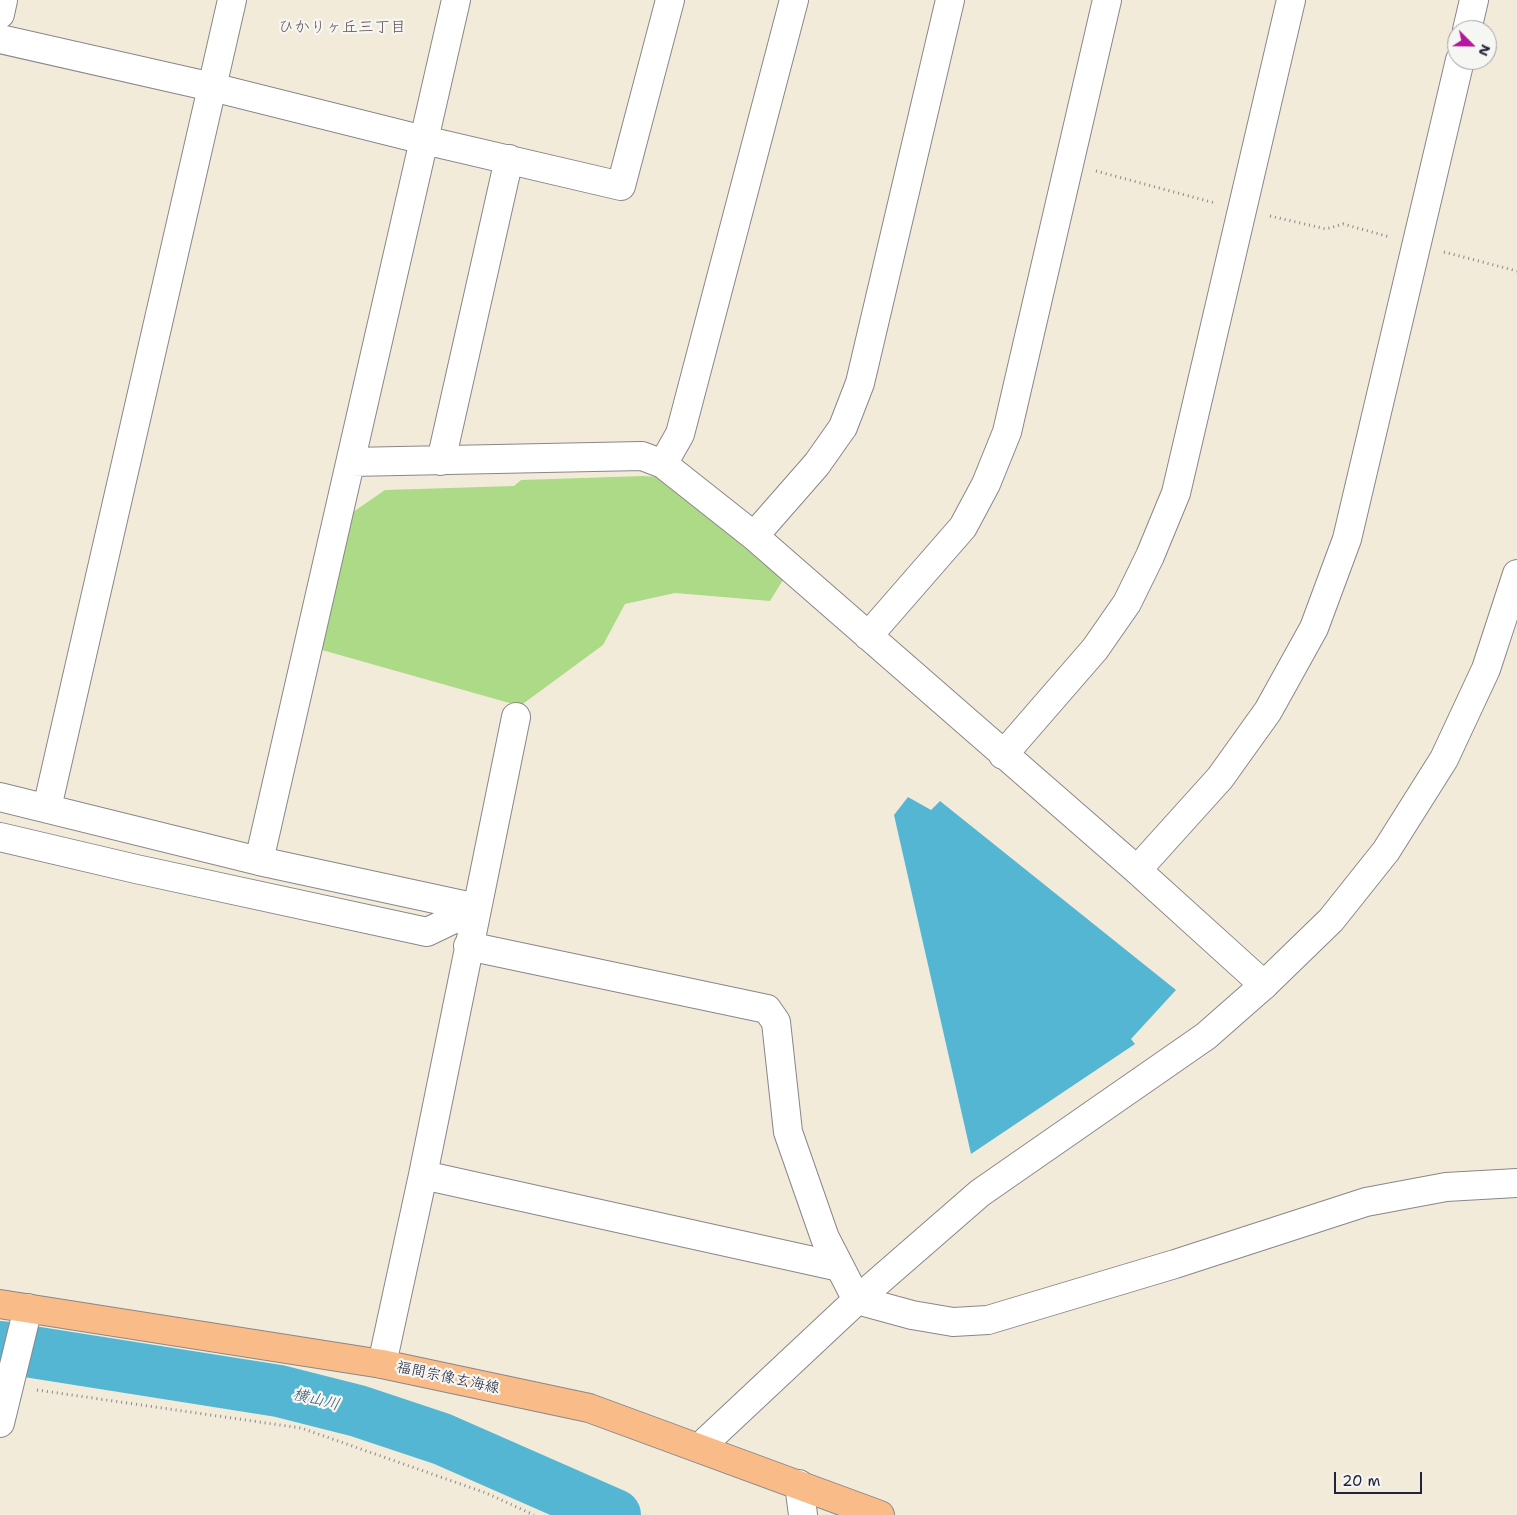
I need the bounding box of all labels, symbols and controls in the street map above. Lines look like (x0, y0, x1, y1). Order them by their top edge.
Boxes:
district label: ひかりヶ丘三丁目 (278, 18, 406, 38)
north arrow (1447, 20, 1497, 70)
text: N (1474, 42, 1495, 59)
street label: 福間宗像玄海線 (395, 1358, 501, 1398)
water label: 横山川 (290, 1385, 342, 1415)
scale bar (1337, 1462, 1424, 1494)
text: 20 m (1342, 1471, 1381, 1491)

